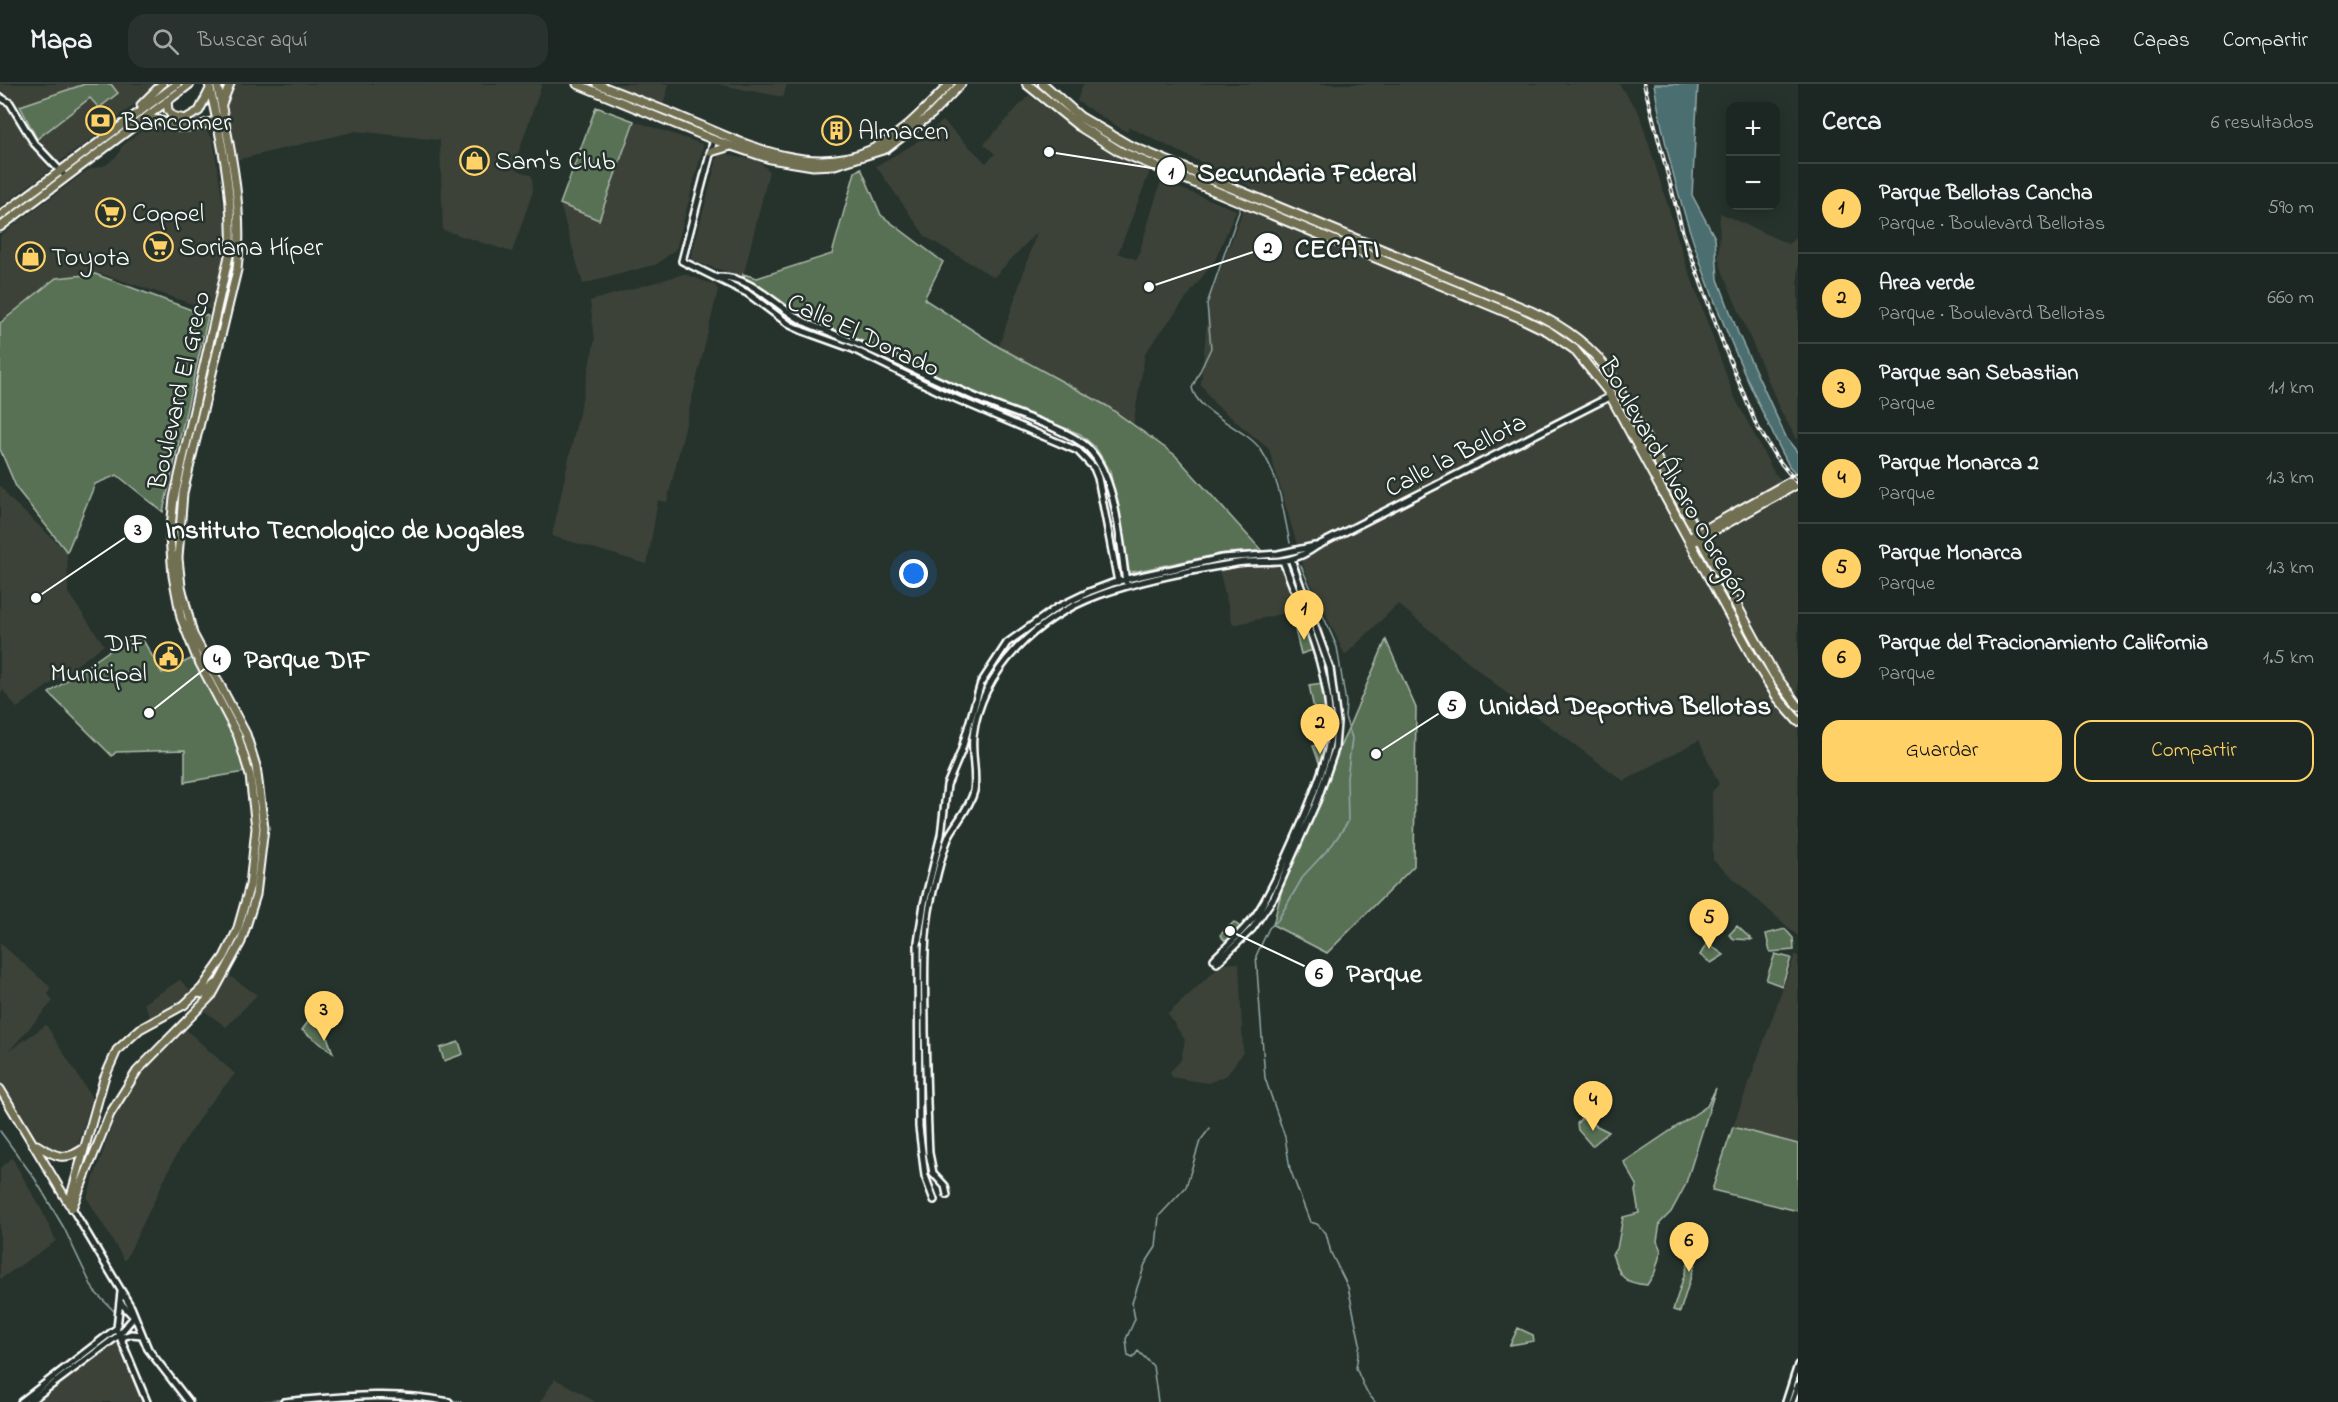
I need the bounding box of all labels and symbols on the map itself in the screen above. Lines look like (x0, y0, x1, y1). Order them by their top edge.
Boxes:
bank icon: Bancomer (85, 105, 117, 137)
place label: Bancomer (121, 105, 232, 143)
building icon: Almacen (821, 114, 853, 146)
place label: Almacen (858, 114, 949, 152)
shop icon: Sam's Club (458, 144, 490, 176)
place label: Sam's Club (495, 144, 616, 182)
callout: Secundaria Federal (1156, 149, 1429, 194)
text: Secundaria Federal (1198, 155, 1416, 194)
text: 1 (1168, 161, 1174, 187)
supermarket icon: Coppel (95, 196, 127, 228)
place label: Coppel (132, 196, 204, 234)
callout: CECATI (1253, 225, 1391, 270)
supermarket icon: Soriana Híper (142, 230, 174, 262)
place label: Soriana Híper (179, 230, 324, 268)
text: CECATI (1295, 231, 1379, 270)
text: 2 (1263, 236, 1273, 262)
shop icon: Toyota (14, 240, 46, 272)
place label: Toyota (51, 240, 130, 278)
street label: Calle El Dorado (780, 285, 945, 389)
street label: Boulevard El Greco (139, 288, 222, 495)
street label: Boulevard Álvaro Obregón (1587, 351, 1759, 610)
street label: Calle la Bellota (1379, 405, 1534, 509)
callout: Instituto Tecnologico de Nogales (123, 506, 536, 551)
text: Instituto Tecnologico de Nogales (165, 512, 525, 552)
text: 3 (133, 518, 142, 544)
your location (899, 559, 928, 588)
pin: 1 (1284, 590, 1324, 640)
place label: DIF Municipal (50, 626, 147, 694)
callout: Parque DIF (202, 636, 382, 681)
public building icon: DIF Municipal (152, 641, 184, 673)
text: Parque DIF (244, 642, 371, 681)
text: 4 (213, 648, 221, 674)
callout: Unidad Deportiva Bellotas (1437, 682, 1784, 727)
text: Unidad Deportiva Bellotas (1479, 688, 1771, 727)
text: 5 (1447, 694, 1458, 720)
pin: 2 (1300, 704, 1340, 754)
pin: 5 (1690, 900, 1728, 949)
callout: Parque (1304, 950, 1434, 995)
text: Parque (1346, 956, 1423, 995)
text: 6 (1315, 962, 1323, 988)
pin: 3 (304, 992, 344, 1041)
pin: 4 (1574, 1082, 1612, 1131)
pin: 6 (1670, 1222, 1708, 1272)

